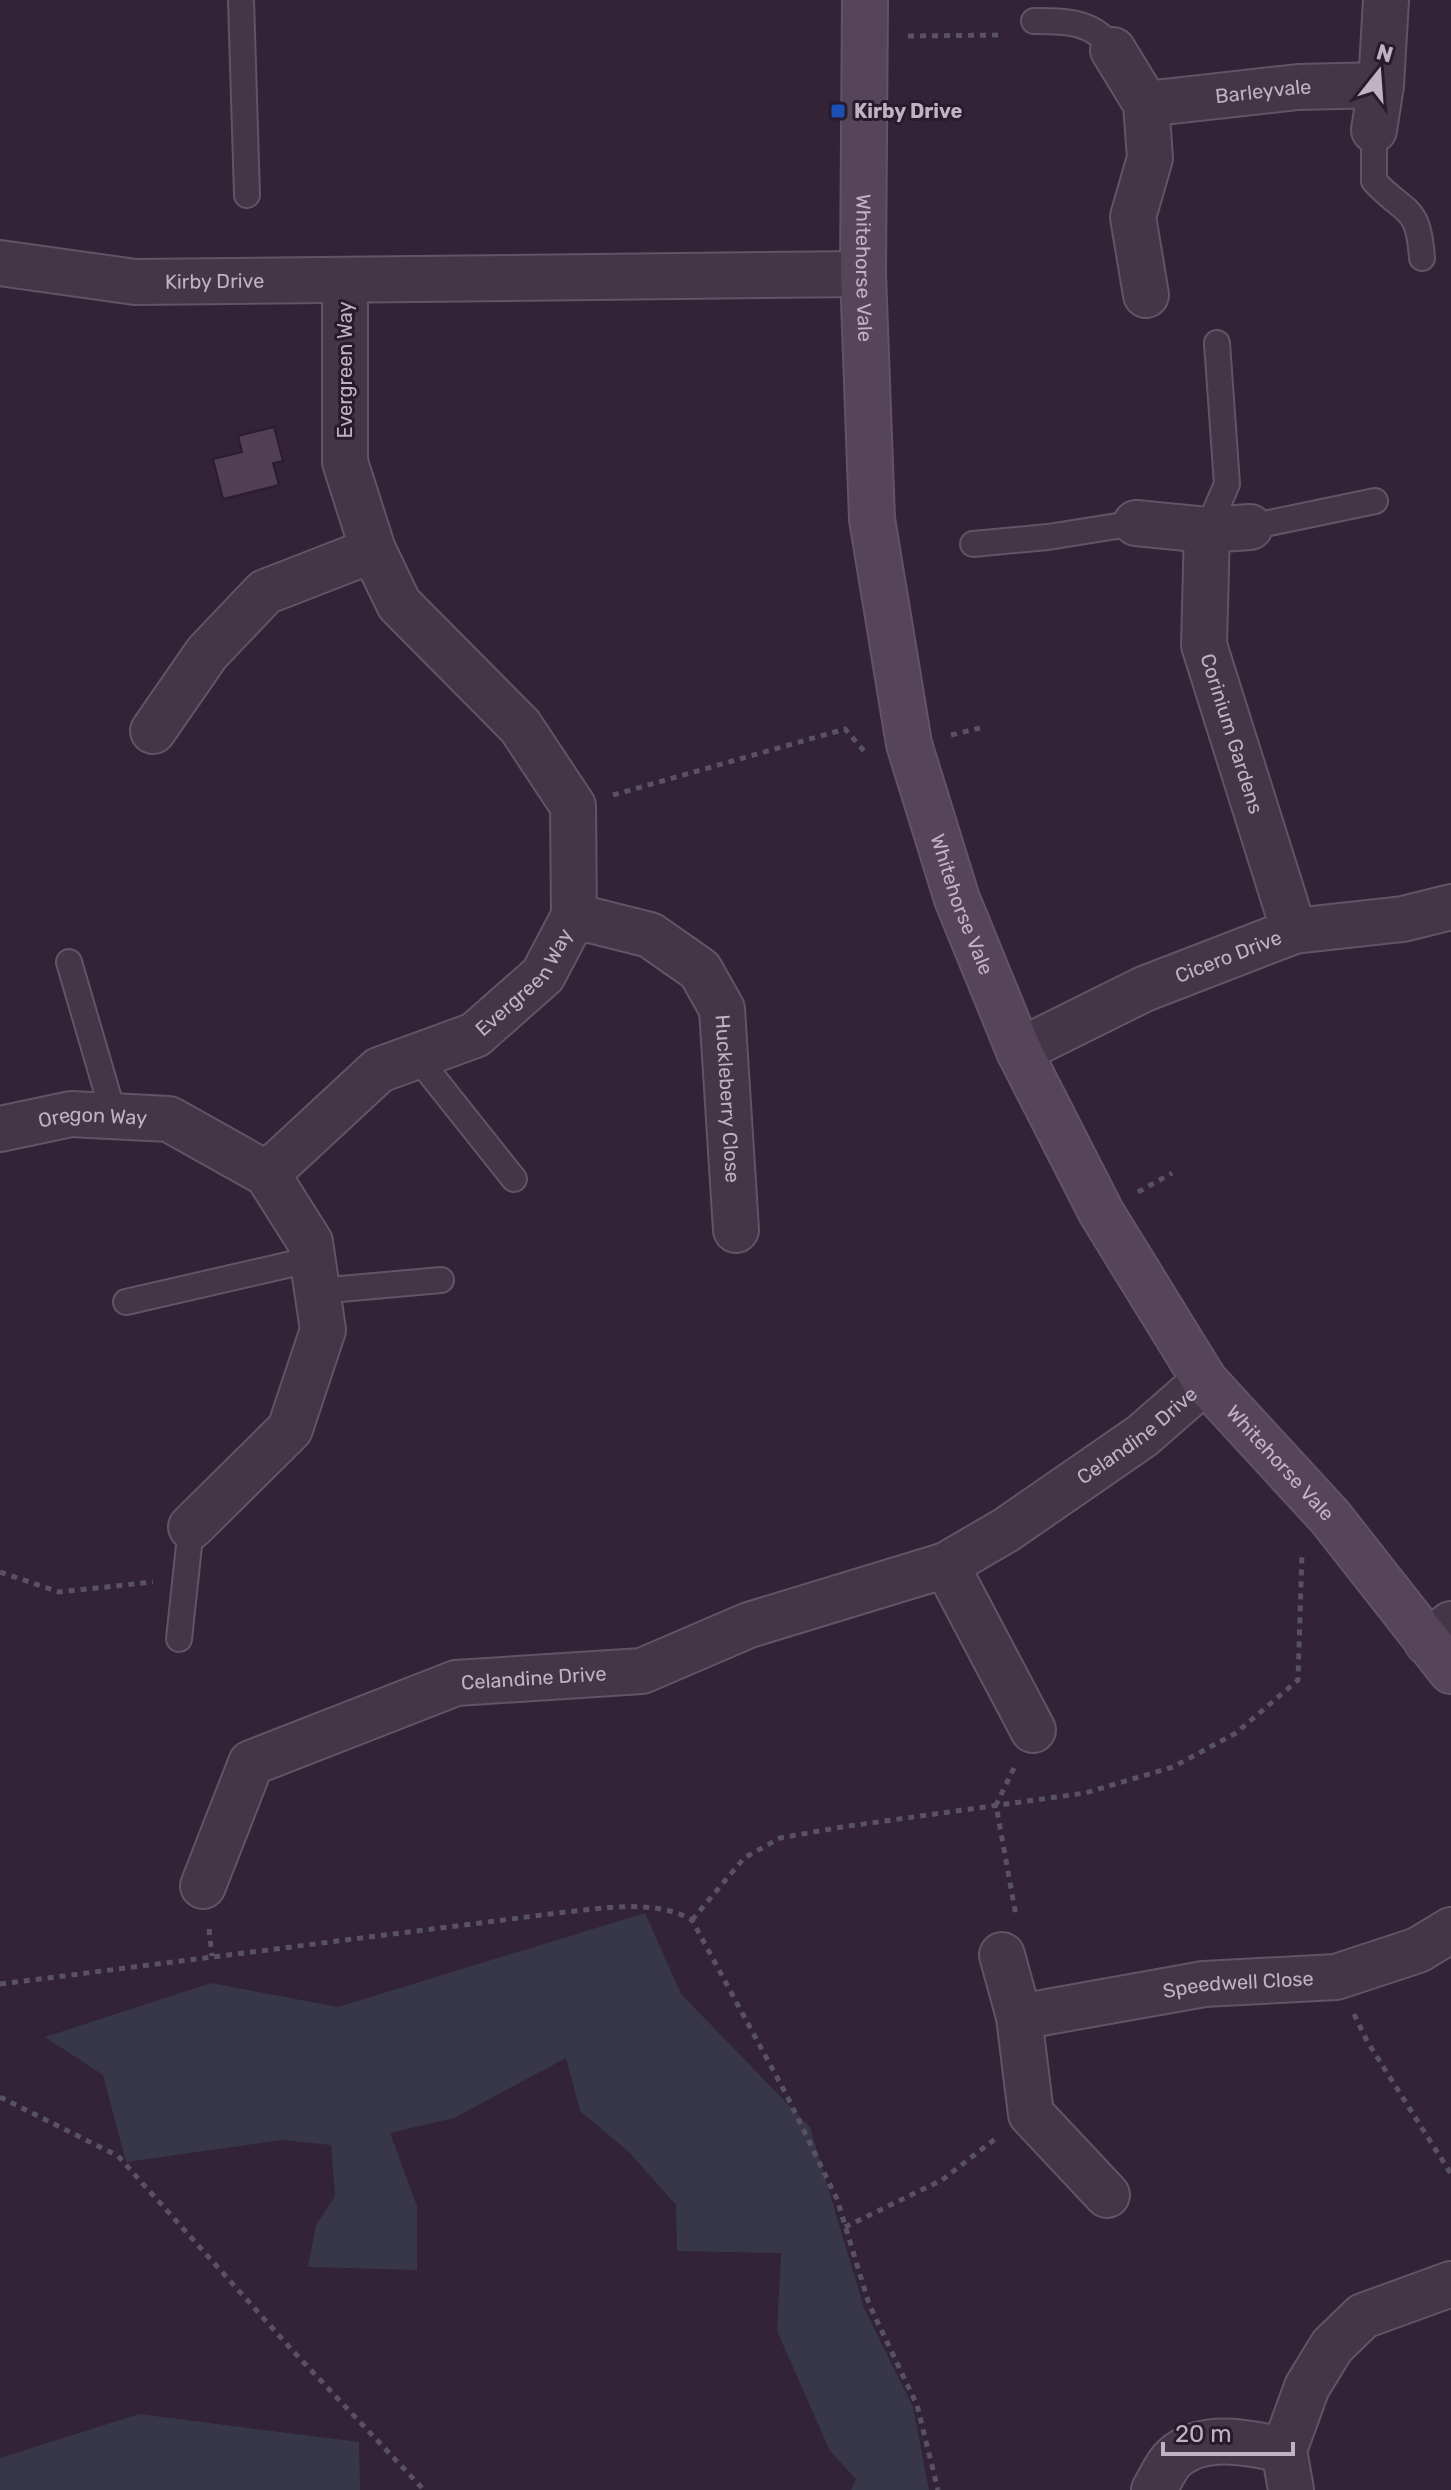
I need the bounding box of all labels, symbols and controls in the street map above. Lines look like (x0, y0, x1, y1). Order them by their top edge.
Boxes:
north arrow (1339, 32, 1419, 112)
text: N (1373, 38, 1396, 69)
street label: Barleyvale (1214, 75, 1312, 108)
place label: Kirby Drive (854, 99, 963, 123)
marker: Kirby Drive (829, 102, 847, 120)
street label: Whitehorse Vale (851, 194, 877, 343)
street label: Kirby Drive (165, 269, 265, 294)
street label: Evergreen Way (333, 302, 357, 439)
street label: Corinium Gardens (1195, 651, 1268, 817)
street label: Whitehorse Vale (926, 831, 999, 978)
street label: Evergreen Way (470, 924, 577, 1041)
street label: Cicero Drive (1172, 925, 1285, 988)
street label: Huckleberry Close (710, 1014, 745, 1184)
street label: Oregon Way (36, 1102, 148, 1133)
street label: Celandine Drive (1072, 1381, 1202, 1489)
street label: Whitehorse Vale (1221, 1400, 1339, 1526)
street label: Celandine Drive (460, 1661, 607, 1695)
street label: Speedwell Close (1161, 1966, 1314, 2003)
scale bar (1163, 2406, 1293, 2456)
text: 20 m (1175, 2420, 1232, 2448)

